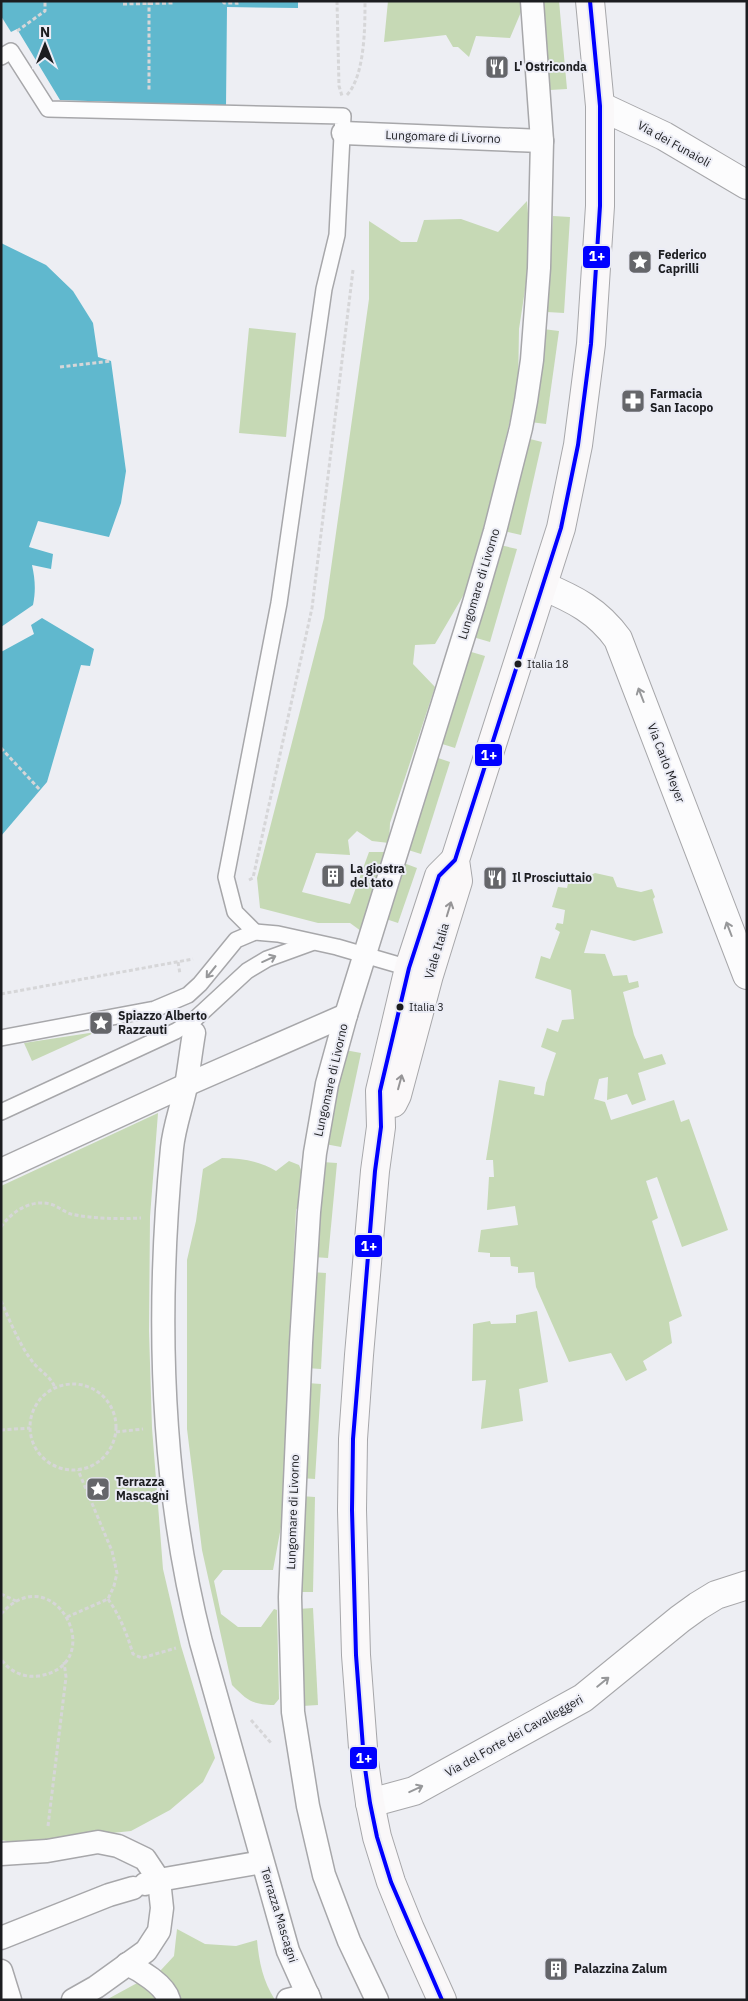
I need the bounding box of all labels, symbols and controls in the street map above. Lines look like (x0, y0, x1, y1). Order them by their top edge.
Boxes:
north arrow (20, 20, 70, 70)
text: N (40, 23, 50, 41)
restaurant icon: L' Ostriconda (484, 54, 510, 80)
place label: L' Ostriconda (514, 59, 587, 74)
street label: Via dei Funaioli (635, 117, 713, 170)
street label: Lungomare di Livorno (385, 127, 501, 146)
line badge: 1+ (582, 245, 611, 269)
text: 1+ (589, 247, 605, 265)
place label: Federico Caprilli (658, 247, 707, 276)
place icon: Federico Caprilli (627, 249, 653, 275)
place label: Farmacia San Iacopo (650, 386, 714, 415)
pharmacy icon: Farmacia San Iacopo (620, 388, 646, 414)
street label: Lungomare di Livorno (454, 526, 503, 641)
place label: Italia 18 (527, 657, 569, 671)
marker: Italia 18 (513, 659, 523, 669)
one-way arrow (636, 688, 645, 704)
street label: Via Carlo Meyer (644, 721, 689, 805)
line badge: 1+ (474, 743, 503, 767)
text: 1+ (481, 746, 497, 764)
place label: La giostra del tato (350, 861, 405, 890)
building icon: La giostra del tato (320, 863, 346, 889)
restaurant icon: Il Prosciuttaio (482, 865, 508, 891)
place label: Il Prosciuttaio (512, 870, 592, 885)
one-way arrow (445, 901, 455, 917)
street label: Viale Italia (421, 921, 452, 981)
one-way arrow (724, 922, 734, 937)
one-way arrow (261, 953, 276, 963)
one-way arrow (205, 965, 216, 978)
place label: Italia 3 (409, 1000, 444, 1014)
marker: Italia 3 (395, 1002, 405, 1012)
place label: Spiazzo Alberto Razzauti (118, 1008, 207, 1037)
place icon: Spiazzo Alberto Razzauti (88, 1010, 114, 1036)
street label: Lungomare di Livorno (310, 1022, 351, 1138)
one-way arrow (396, 1074, 405, 1090)
line badge: 1+ (354, 1234, 383, 1258)
text: 1+ (361, 1237, 377, 1255)
street label: Lungomare di Livorno (283, 1454, 302, 1570)
place label: Terrazza Mascagni (116, 1474, 169, 1503)
place icon: Terrazza Mascagni (85, 1476, 111, 1502)
one-way arrow (596, 1676, 609, 1688)
street label: Via del Forte dei Cavalleggeri (442, 1691, 585, 1780)
line badge: 1+ (349, 1746, 378, 1770)
text: 1+ (356, 1749, 372, 1767)
one-way arrow (409, 1783, 424, 1793)
street label: Terrazza Mascagni (258, 1865, 301, 1964)
building icon: Palazzina Zalum (543, 1956, 569, 1982)
place label: Palazzina Zalum (574, 1961, 667, 1976)

